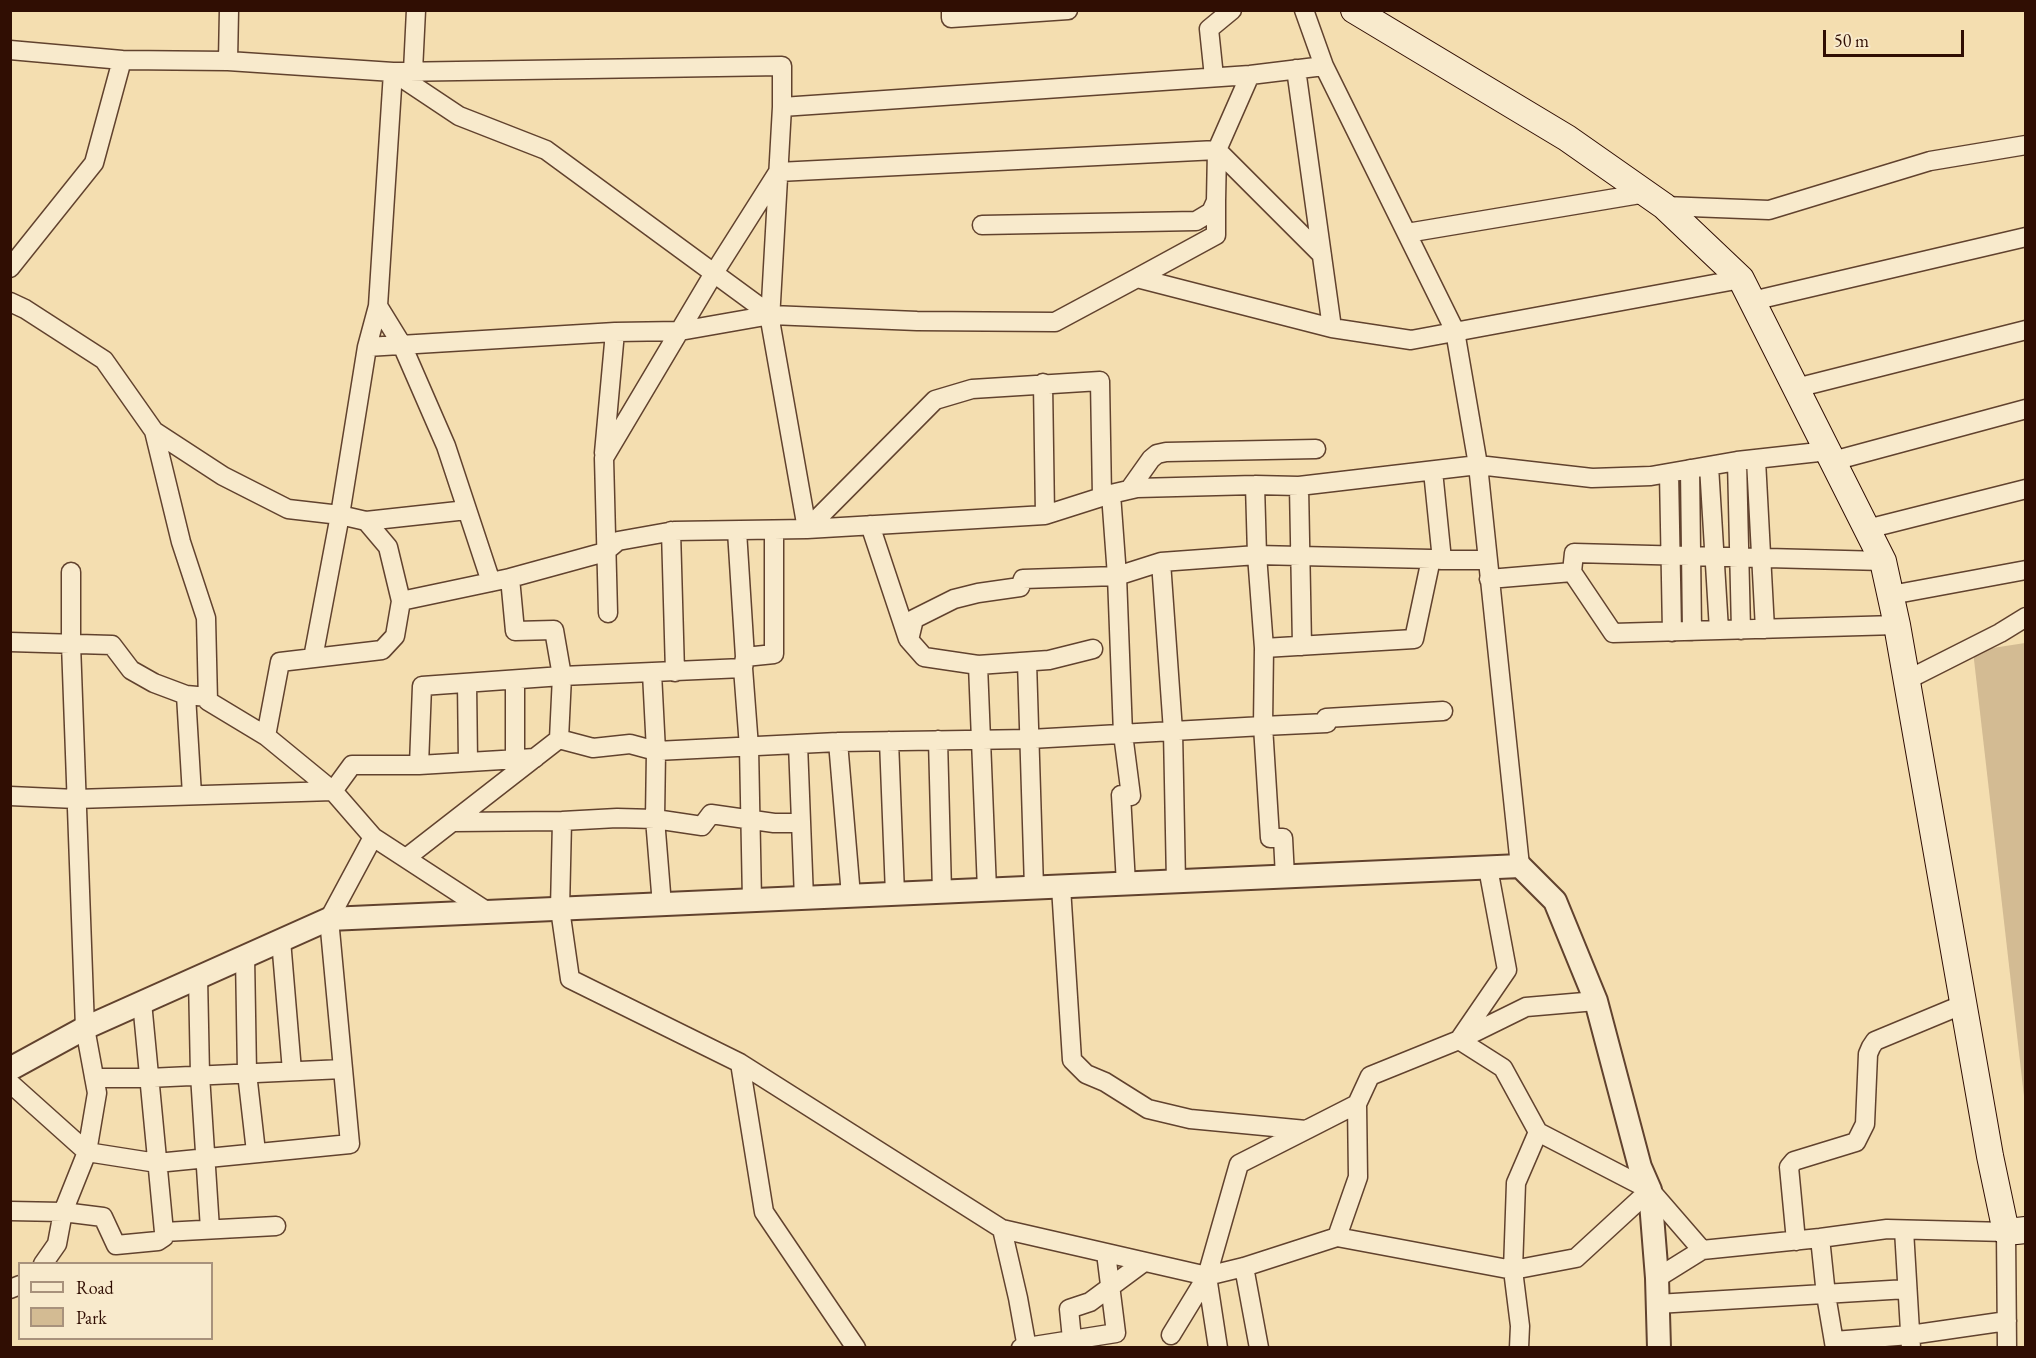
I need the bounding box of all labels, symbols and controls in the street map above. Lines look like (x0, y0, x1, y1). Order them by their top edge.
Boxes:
scale bar (1826, 18, 1967, 56)
text: 50 m (1834, 29, 1869, 52)
legend (18, 1262, 213, 1340)
text: Road (76, 1276, 114, 1299)
text: Park (76, 1306, 107, 1329)

